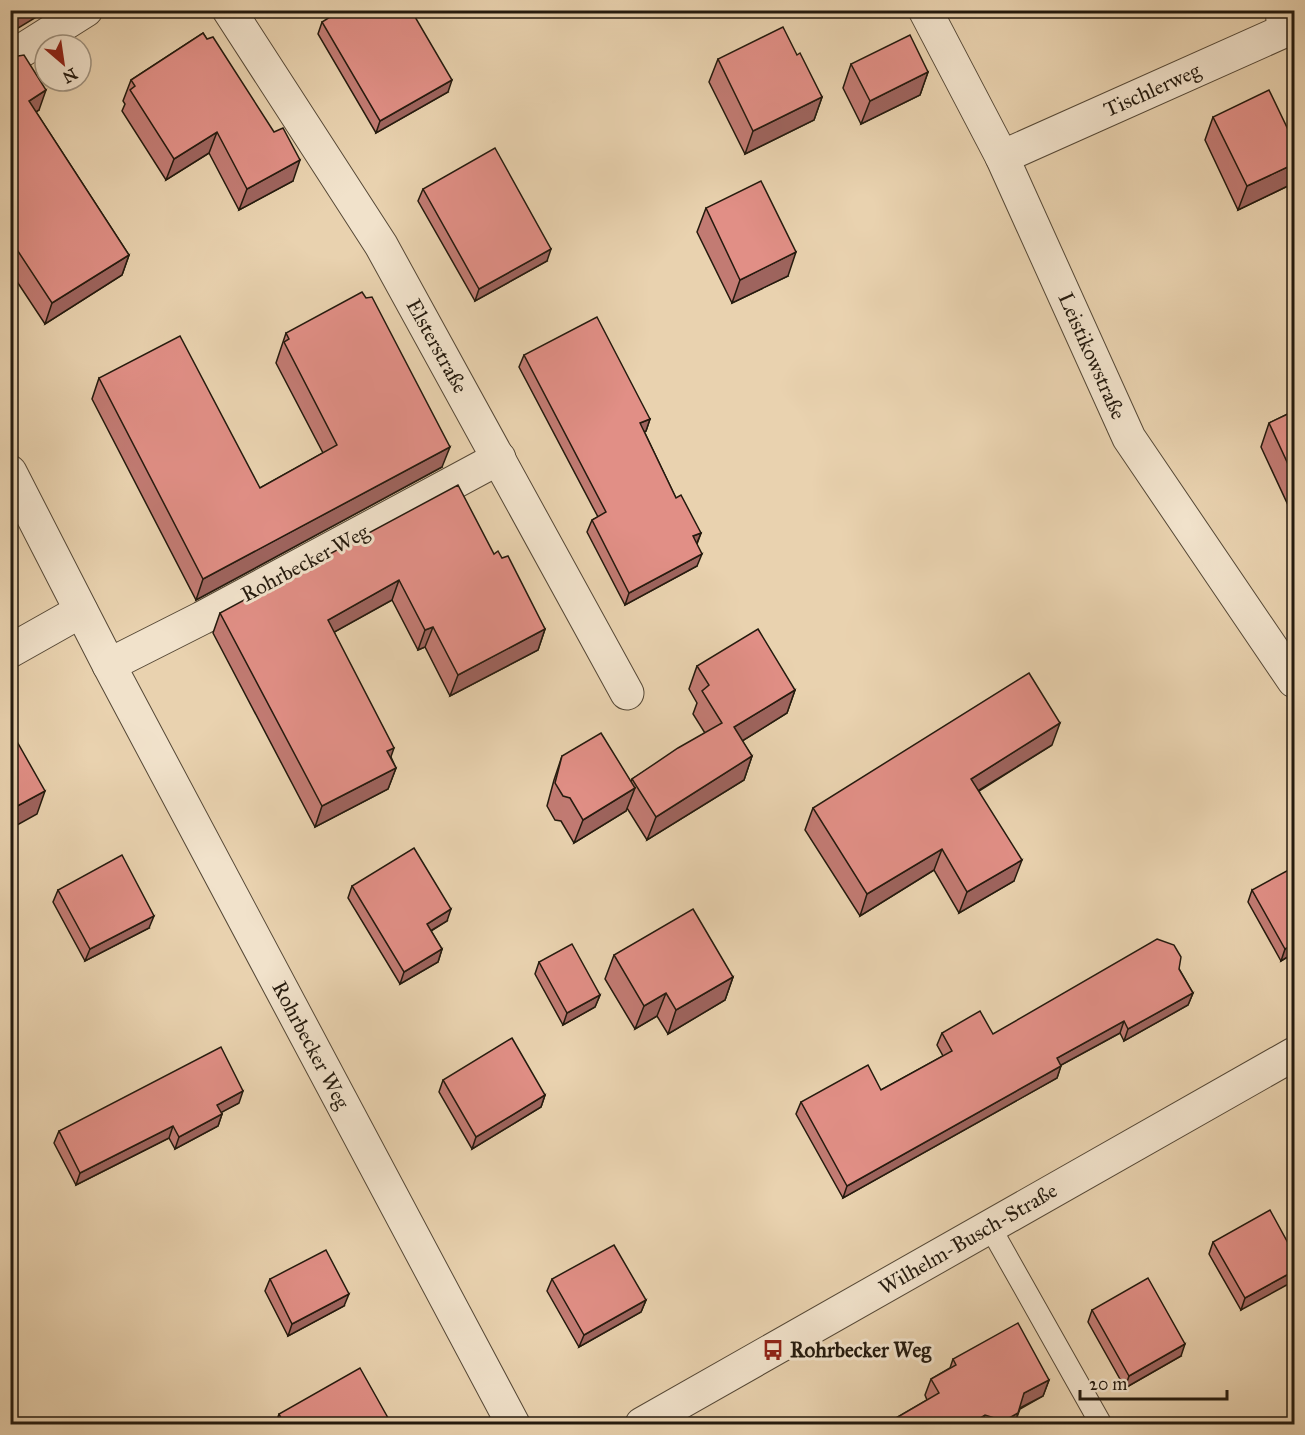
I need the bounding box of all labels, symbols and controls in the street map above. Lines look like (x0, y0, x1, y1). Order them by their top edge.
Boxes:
north arrow (33, 33, 93, 93)
street label: Tischlerweg (1100, 57, 1204, 123)
text: N (59, 64, 81, 87)
street label: Leistikowstraße (1052, 288, 1132, 424)
street label: Elsterstraße (400, 294, 474, 398)
street label: Rohrbecker Weg (237, 518, 373, 608)
street label: Rohrbecker Weg (266, 977, 356, 1113)
street label: Wilhelm-Busch-Straße (874, 1177, 1062, 1301)
place label: Rohrbecker Weg (790, 1337, 932, 1363)
bus stop icon: Rohrbecker Weg (761, 1338, 785, 1362)
scale bar (1080, 1363, 1227, 1401)
text: 20 m (1089, 1373, 1127, 1395)

